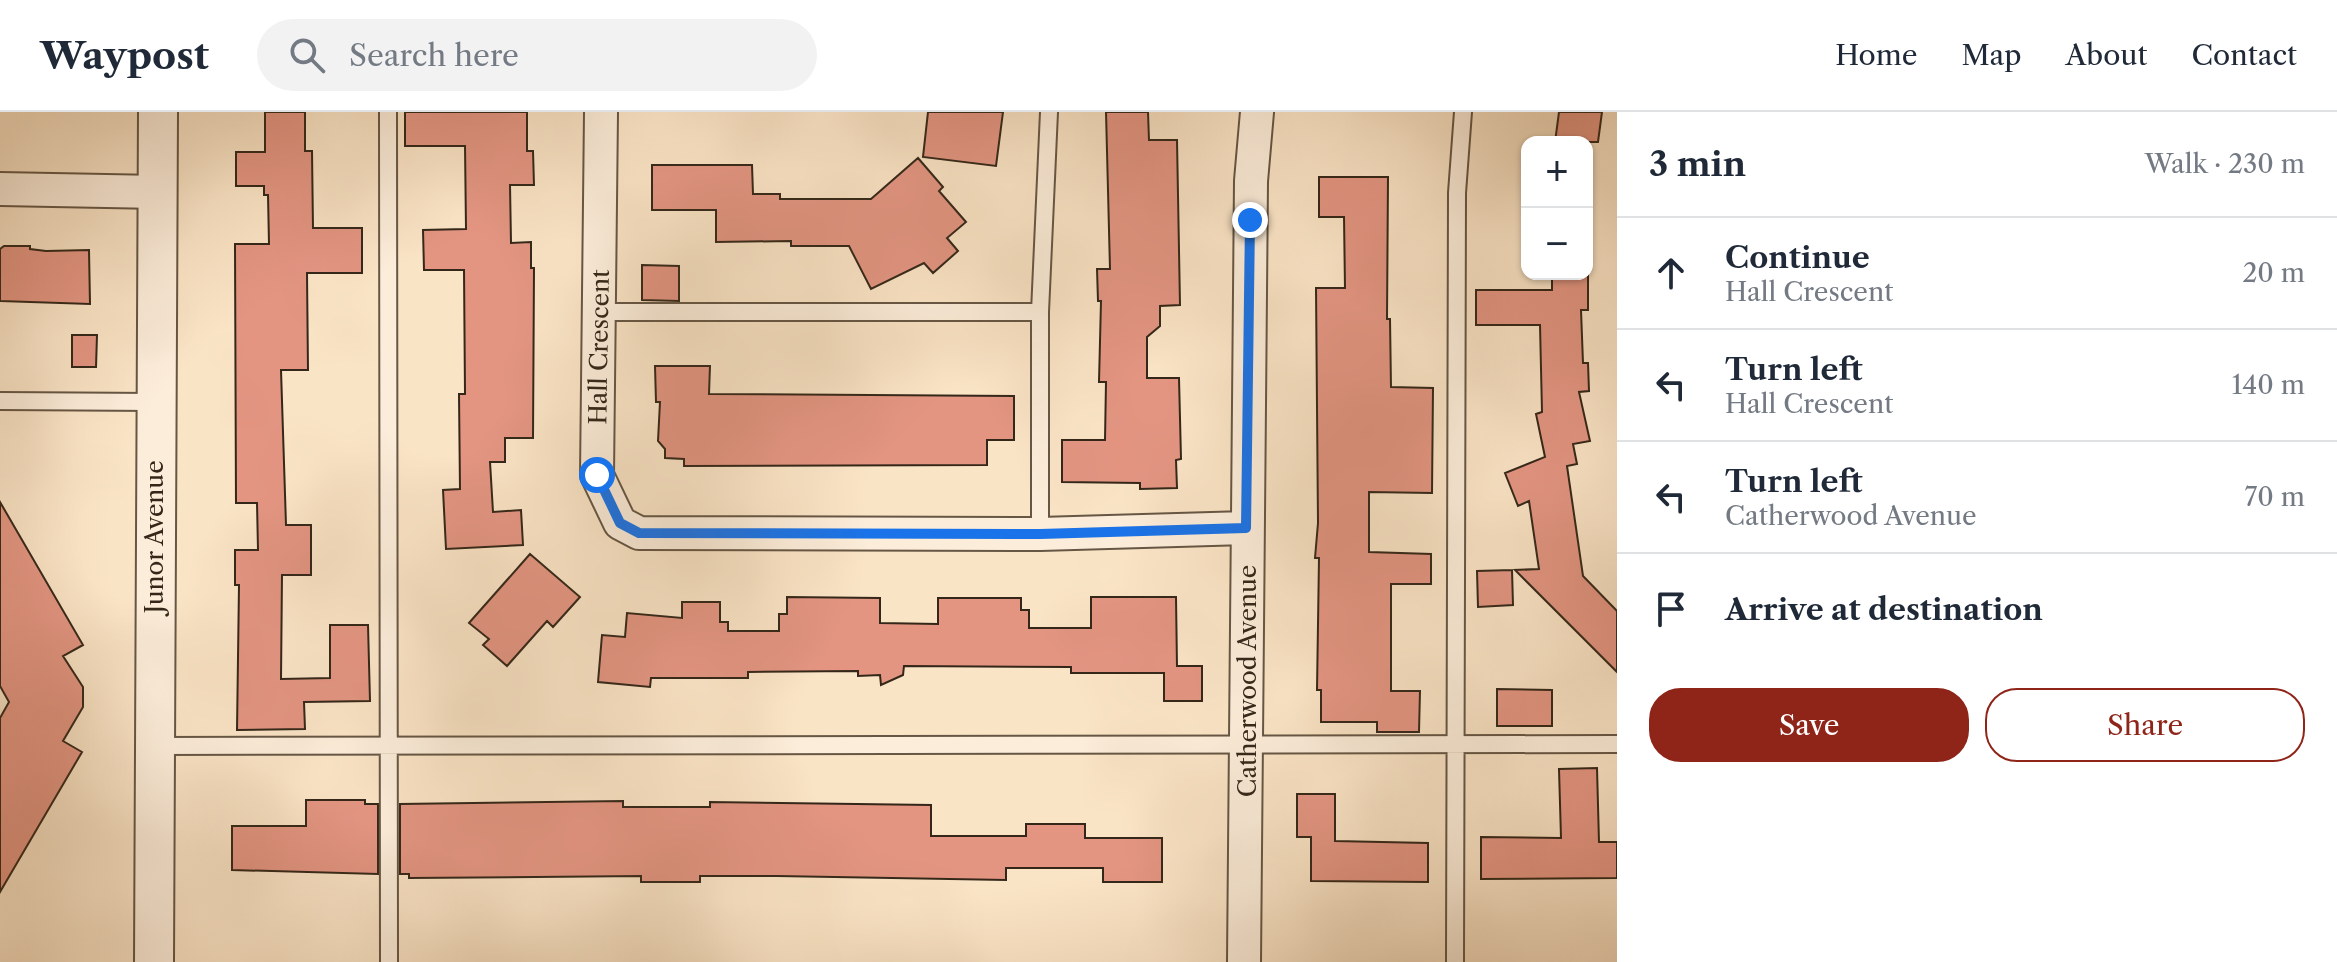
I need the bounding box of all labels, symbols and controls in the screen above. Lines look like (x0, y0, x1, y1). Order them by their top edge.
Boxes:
search box (257, 19, 817, 91)
text: Waypost (40, 32, 209, 79)
icon: search (285, 33, 329, 77)
text: Search here (349, 37, 519, 74)
text: Home (1835, 38, 1917, 72)
text: Map (1961, 38, 2021, 72)
text: About (2065, 38, 2147, 72)
text: Contact (2191, 38, 2297, 72)
map controls (1521, 136, 1593, 280)
button: + (1521, 136, 1593, 208)
text: 3 min (1649, 143, 1746, 185)
text: Walk · 230 m (2145, 148, 2305, 180)
route end (1232, 202, 1268, 238)
button: − (1521, 208, 1593, 280)
text: Continue (1725, 239, 1870, 276)
icon: ahead (1649, 251, 1693, 295)
text: 20 m (2242, 257, 2305, 289)
street label: Hall Crescent (583, 269, 615, 425)
text: Hall Crescent (1725, 276, 1893, 308)
text: Turn left (1725, 351, 1862, 388)
icon: left (1649, 363, 1693, 407)
text: 140 m (2231, 369, 2305, 401)
text: Hall Crescent (1725, 388, 1893, 420)
route start (579, 457, 615, 493)
street label: Junor Avenue (140, 460, 169, 618)
text: Turn left (1725, 463, 1862, 500)
icon: left (1649, 475, 1693, 519)
text: 70 m (2245, 481, 2305, 513)
text: Catherwood Avenue (1725, 500, 1977, 532)
street label: Catherwood Avenue (1233, 565, 1262, 797)
icon: arrive (1649, 587, 1693, 631)
text: Arrive at destination (1725, 591, 2043, 628)
button: Save (1649, 688, 1969, 762)
button: Share (1985, 688, 2305, 762)

